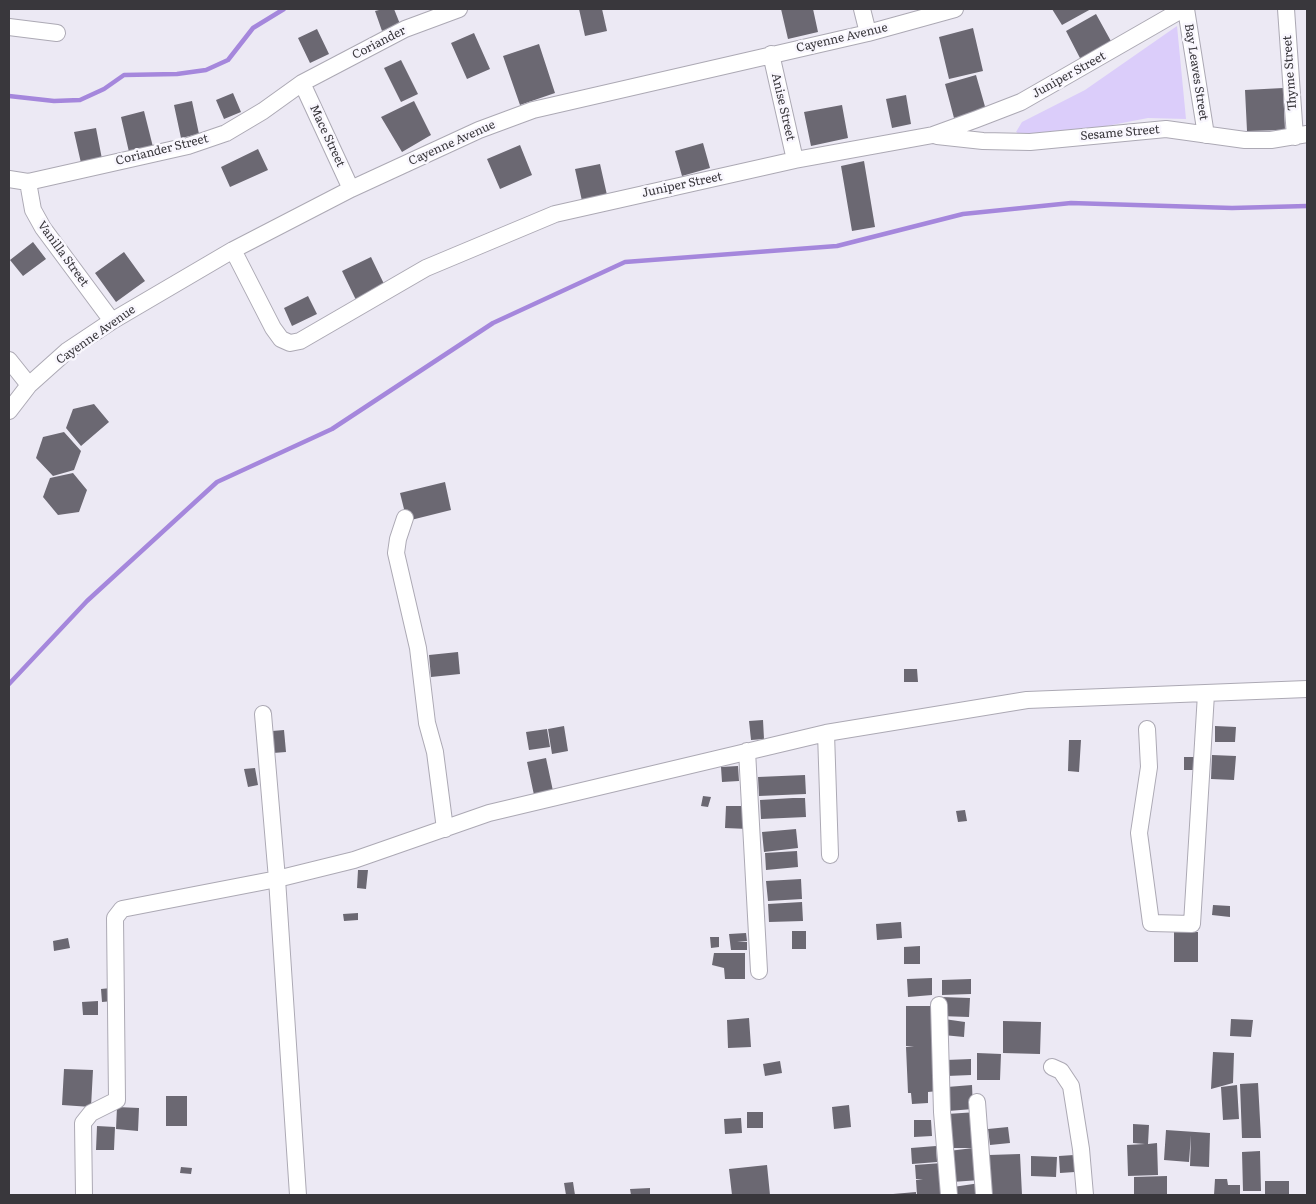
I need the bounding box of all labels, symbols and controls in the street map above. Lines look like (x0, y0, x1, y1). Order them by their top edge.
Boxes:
street label: Cayenne Avenue (795, 20, 889, 56)
street label: Coriander (350, 23, 408, 63)
street label: Bay Leaves Street (1181, 23, 1211, 121)
street label: Thyme Street (1280, 35, 1300, 111)
street label: Juniper Street (1030, 49, 1108, 101)
street label: Anise Street (768, 72, 798, 142)
street label: Mace Street (306, 103, 348, 169)
street label: Cayenne Avenue (406, 117, 498, 169)
street label: Sesame Street (1080, 122, 1160, 144)
street label: Coriander Street (114, 132, 210, 168)
street label: Juniper Street (641, 169, 723, 201)
street label: Vanilla Street (34, 218, 92, 290)
street label: Cayenne Avenue (54, 302, 138, 368)

